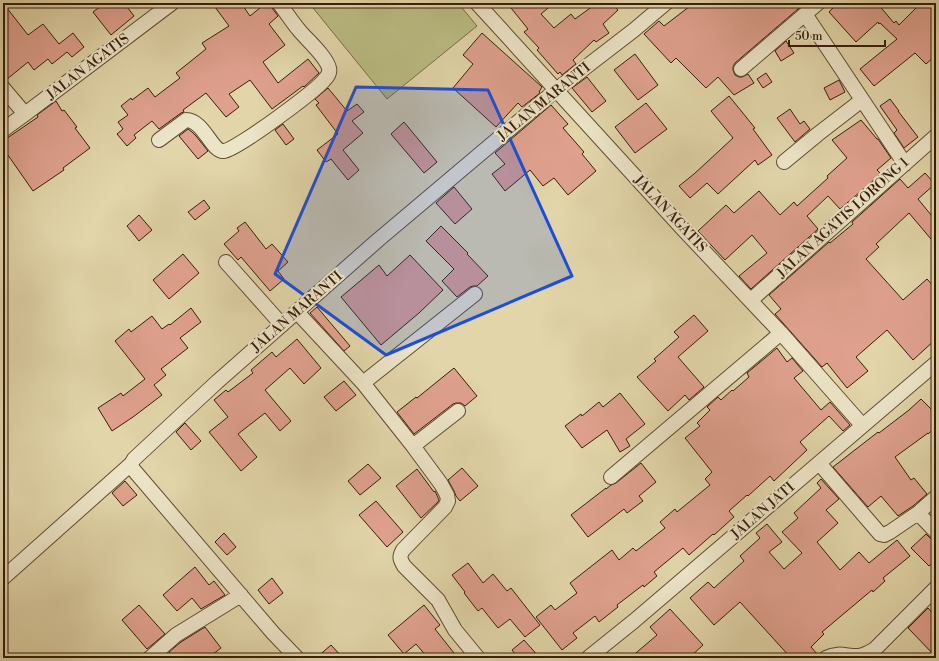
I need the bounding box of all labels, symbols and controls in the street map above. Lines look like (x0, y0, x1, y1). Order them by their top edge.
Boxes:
scale bar (789, 22, 885, 48)
text: 50 m (795, 29, 823, 44)
street label: JALAN AGATIS (42, 30, 133, 105)
street label: JALAN MARANTI (493, 58, 595, 146)
street label: JALAN AGATIS LORONG 1 (772, 154, 913, 283)
street label: JALAN AGATIS (629, 171, 710, 256)
street label: JALAN MARANTI (247, 267, 347, 357)
street label: JALAN JATI (727, 478, 799, 544)

